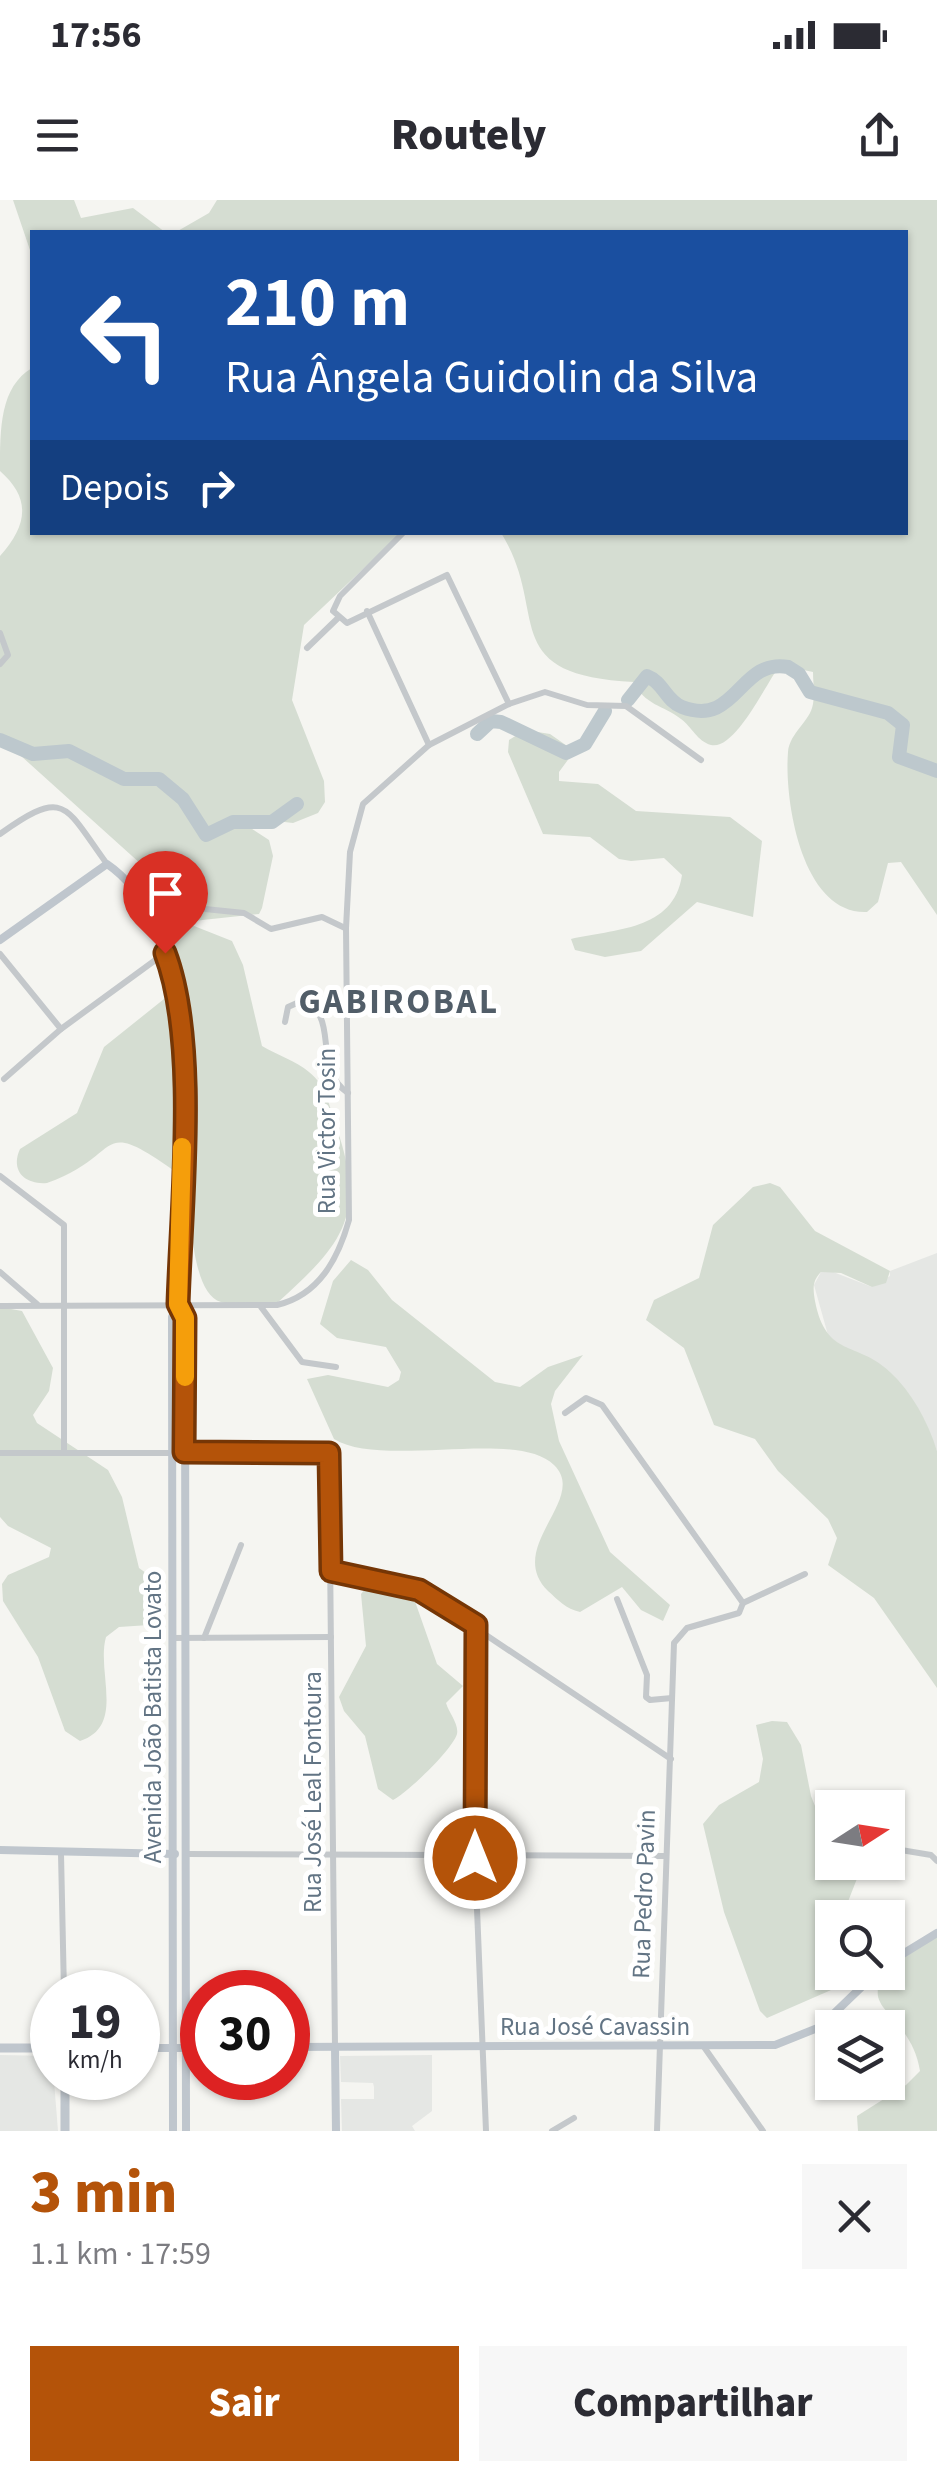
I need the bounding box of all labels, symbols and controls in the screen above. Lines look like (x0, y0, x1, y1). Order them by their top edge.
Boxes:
text: 17:56 (50, 8, 142, 62)
text: Routely (391, 103, 546, 167)
icon: menu (30, 108, 85, 163)
icon: share (852, 108, 907, 163)
text: 210 m (225, 253, 410, 353)
icon: left (60, 270, 190, 400)
text: Rua Ângela Guidolin da Silva (225, 346, 758, 410)
icon: right (189, 460, 244, 515)
text: Depois (60, 461, 169, 515)
pin (123, 851, 208, 954)
icon: arrive (138, 866, 193, 921)
district label: GABIROBAL (298, 977, 500, 1027)
street label: Rua Victor Tosin (309, 1048, 345, 1214)
street label: Avenida João Batista Lovato (135, 1571, 171, 1863)
street label: Rua José Leal Fontoura (295, 1671, 331, 1913)
north arrow (815, 1790, 905, 1880)
map controls (815, 1790, 905, 2100)
position arrow (423, 1806, 527, 1910)
street label: Rua Pedro Pavin (623, 1809, 665, 1979)
button: search (815, 1900, 905, 1990)
speed limit sign: 30 (180, 1970, 310, 2100)
text: 19 (69, 1987, 121, 2058)
street label: Rua José Cavassin (500, 2009, 690, 2045)
button: layers (815, 2010, 905, 2100)
text: km/h (67, 2042, 123, 2078)
text: 3 min (30, 2151, 177, 2236)
button: close (802, 2164, 907, 2269)
text: 1.1 km · 17:59 (30, 2231, 211, 2277)
button: Sair (30, 2346, 459, 2461)
button: Compartilhar (479, 2346, 907, 2461)

